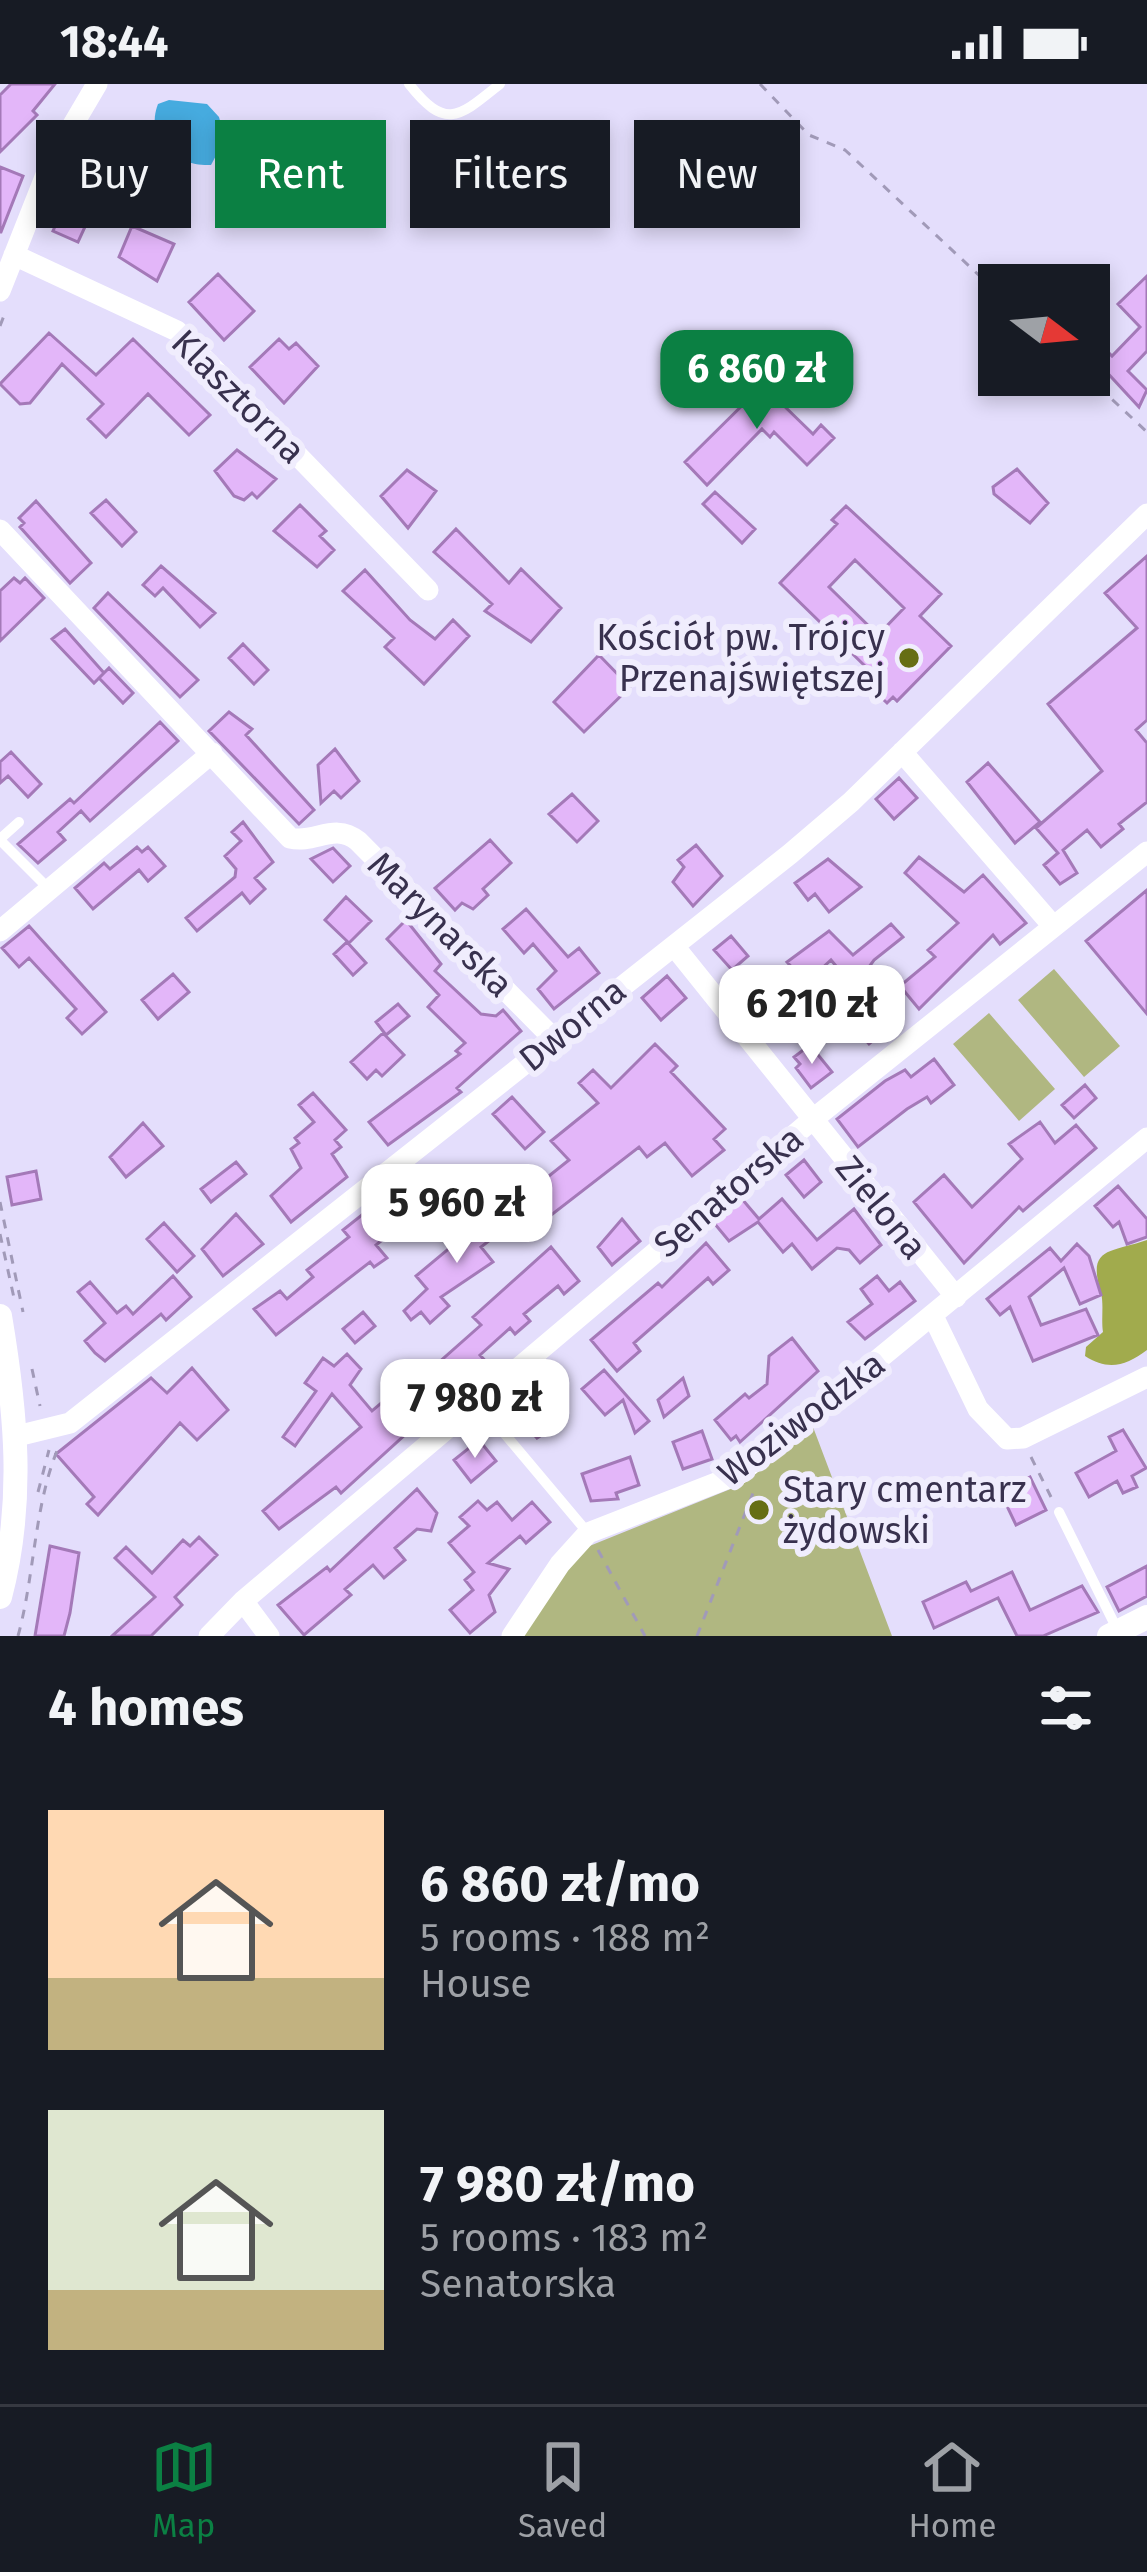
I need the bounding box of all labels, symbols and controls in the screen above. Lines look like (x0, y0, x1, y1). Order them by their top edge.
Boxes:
text: 18:44 (60, 15, 168, 69)
chip: Buy (36, 120, 191, 228)
chip: Rent (215, 120, 386, 228)
chip: Filters (410, 120, 610, 228)
chip: New (634, 120, 800, 228)
north arrow (978, 264, 1110, 396)
map controls (978, 264, 1110, 396)
street label: Klasztorna (162, 321, 314, 473)
pin: 6 860 zł (633, 330, 881, 432)
text: 6 860 zł (687, 346, 827, 392)
place label: Kościół pw. Trójcy Przenajświętszej (596, 616, 885, 701)
marker: Kościół pw. Trójcy Przenajświętszej (896, 645, 922, 671)
street label: Marynarska (358, 843, 522, 1007)
pin: 6 210 zł (688, 965, 936, 1067)
street label: Dworna (510, 968, 635, 1081)
text: 6 210 zł (746, 981, 878, 1027)
street label: Senatorska (645, 1117, 812, 1267)
street label: Zielona (826, 1147, 936, 1268)
pin: 5 960 zł (333, 1164, 581, 1266)
text: 5 960 zł (388, 1180, 526, 1226)
street label: Woziwodzka (709, 1342, 894, 1496)
pin: 7 980 zł (351, 1359, 599, 1461)
text: 7 980 zł (407, 1375, 543, 1421)
place label: Stary cmentarz żydowski (783, 1468, 1026, 1553)
marker: Stary cmentarz żydowski (746, 1497, 772, 1523)
icon: filters (1033, 1675, 1099, 1741)
text: 4 homes (48, 1677, 244, 1739)
text: 6 860 zł/mo (420, 1853, 700, 1915)
icon: home (144, 1858, 288, 2002)
text: 5 rooms · 188 m² (420, 1915, 710, 1961)
text: House (420, 1961, 531, 2007)
text: 7 980 zł/mo (420, 2153, 695, 2215)
icon: home (144, 2158, 288, 2302)
text: 5 rooms · 183 m² (420, 2215, 708, 2261)
text: Senatorska (420, 2261, 616, 2307)
tab: Map (151, 2434, 217, 2546)
tab: Saved (518, 2434, 607, 2546)
tab: Home (908, 2434, 996, 2546)

